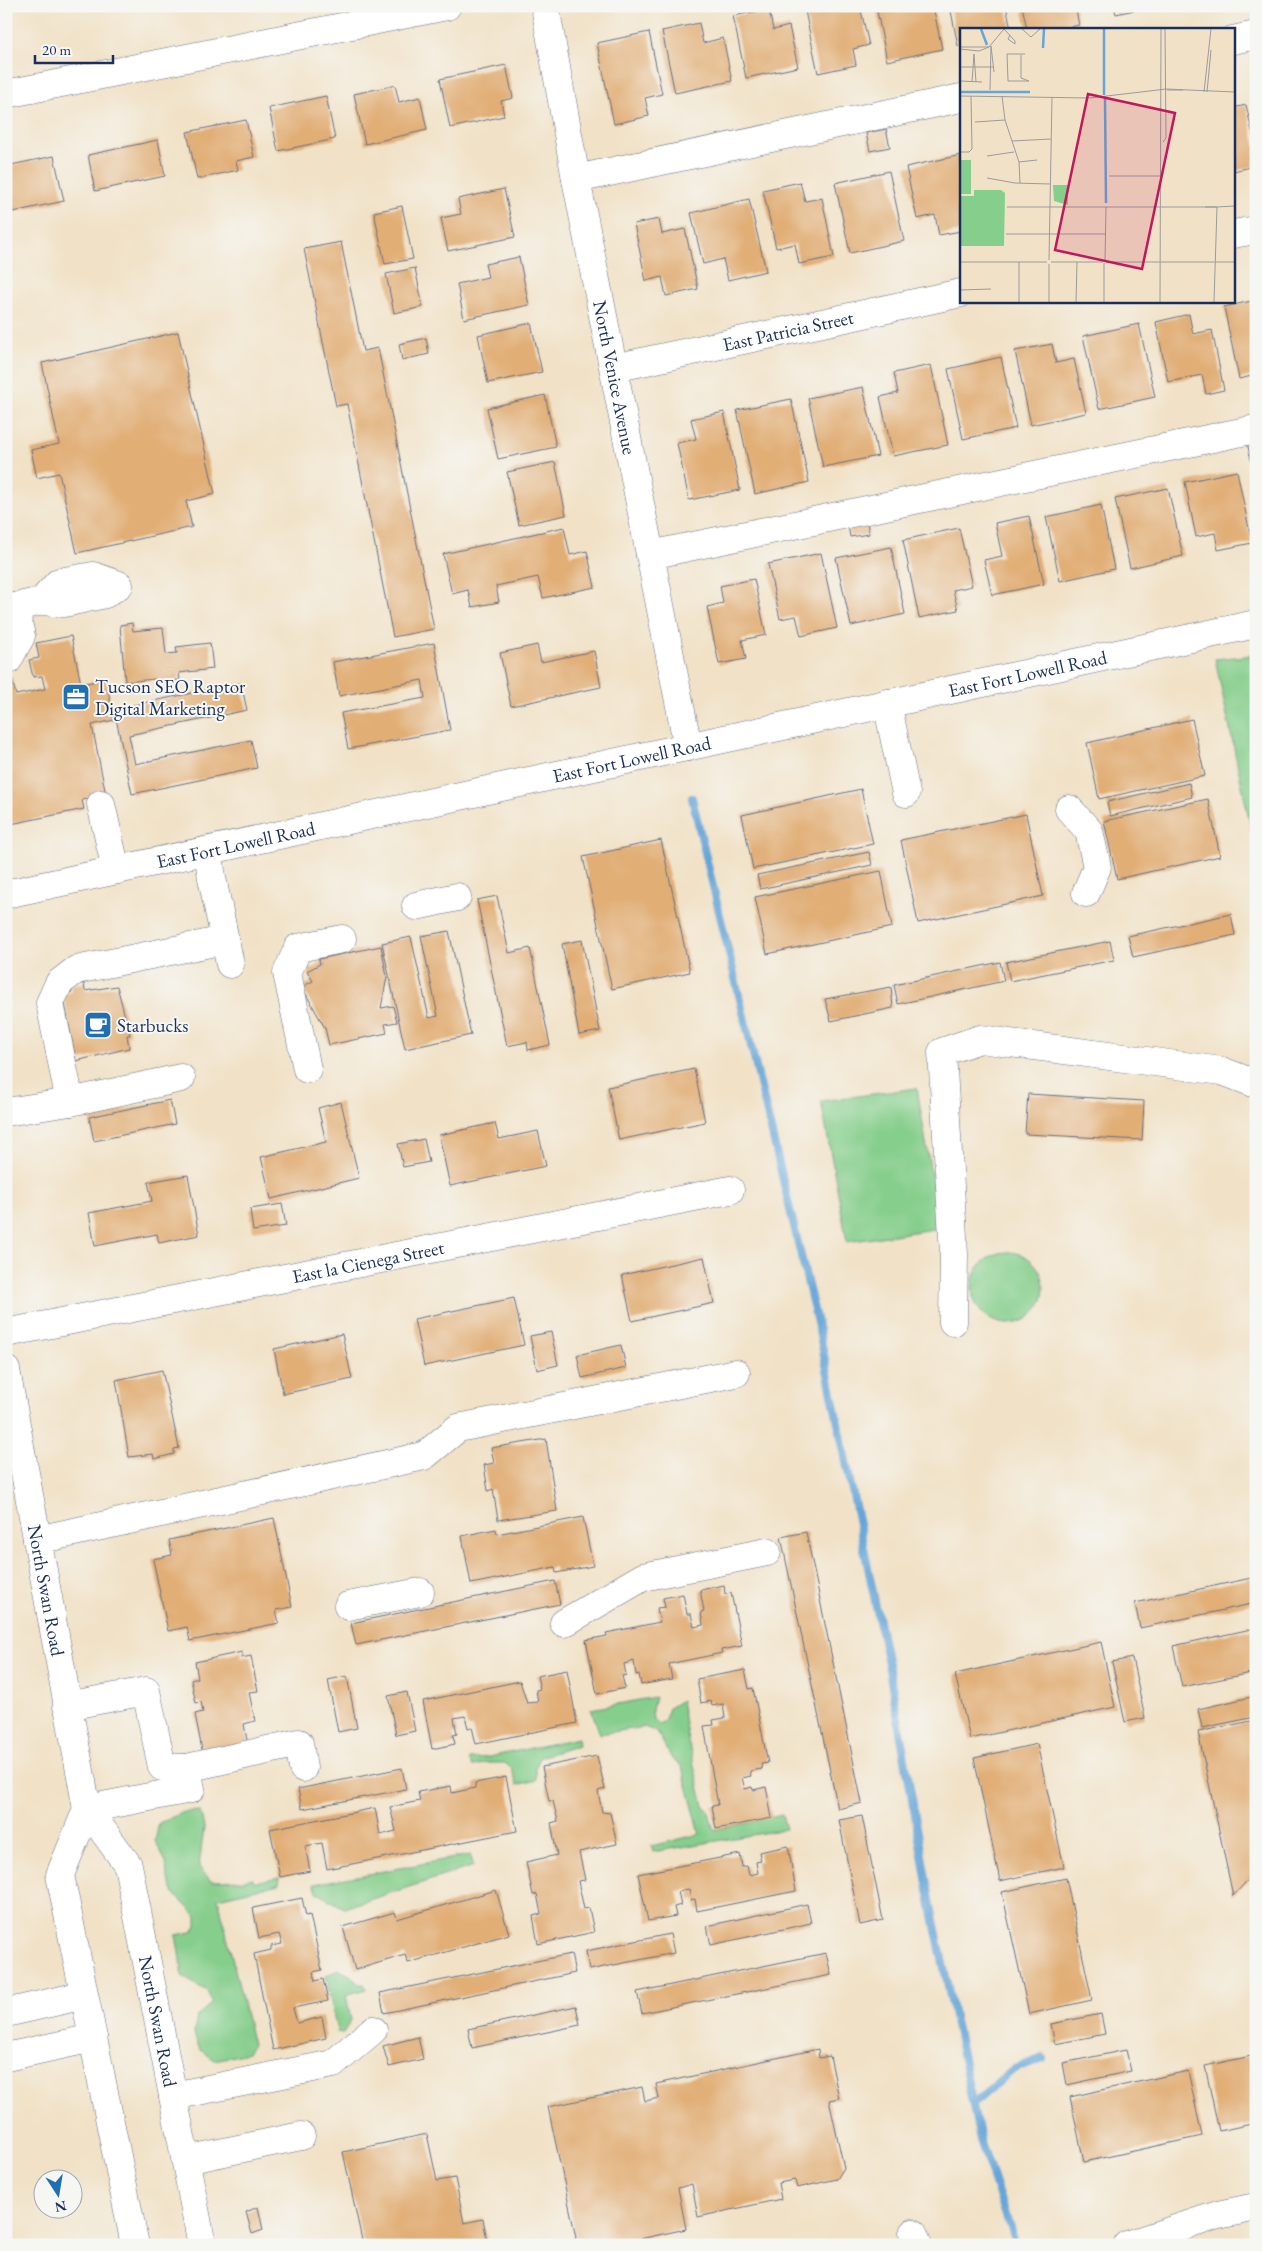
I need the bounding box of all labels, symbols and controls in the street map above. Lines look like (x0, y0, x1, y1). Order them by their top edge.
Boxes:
inset map (960, 28, 1234, 302)
scale bar (35, 32, 112, 64)
text: 20 m (42, 40, 71, 59)
street label: North Venice Avenue (587, 298, 642, 457)
street label: East Patricia Street (720, 305, 856, 357)
street label: East Fort Lowell Road (946, 645, 1109, 703)
place label: Tucson SEO Raptor Digital Marketing (95, 674, 246, 721)
office icon: Tucson SEO Raptor Digital Marketing (61, 682, 91, 712)
street label: East Fort Lowell Road (550, 730, 714, 789)
street label: East Fort Lowell Road (154, 816, 318, 874)
cafe icon: Starbucks (83, 1010, 113, 1040)
place label: Starbucks (117, 1013, 188, 1038)
street label: East la Cienega Street (290, 1235, 446, 1289)
street label: North Swan Road (22, 1523, 71, 1659)
street label: North Swan Road (133, 1954, 183, 2089)
north arrow (32, 2168, 82, 2218)
text: N (53, 2197, 68, 2217)

